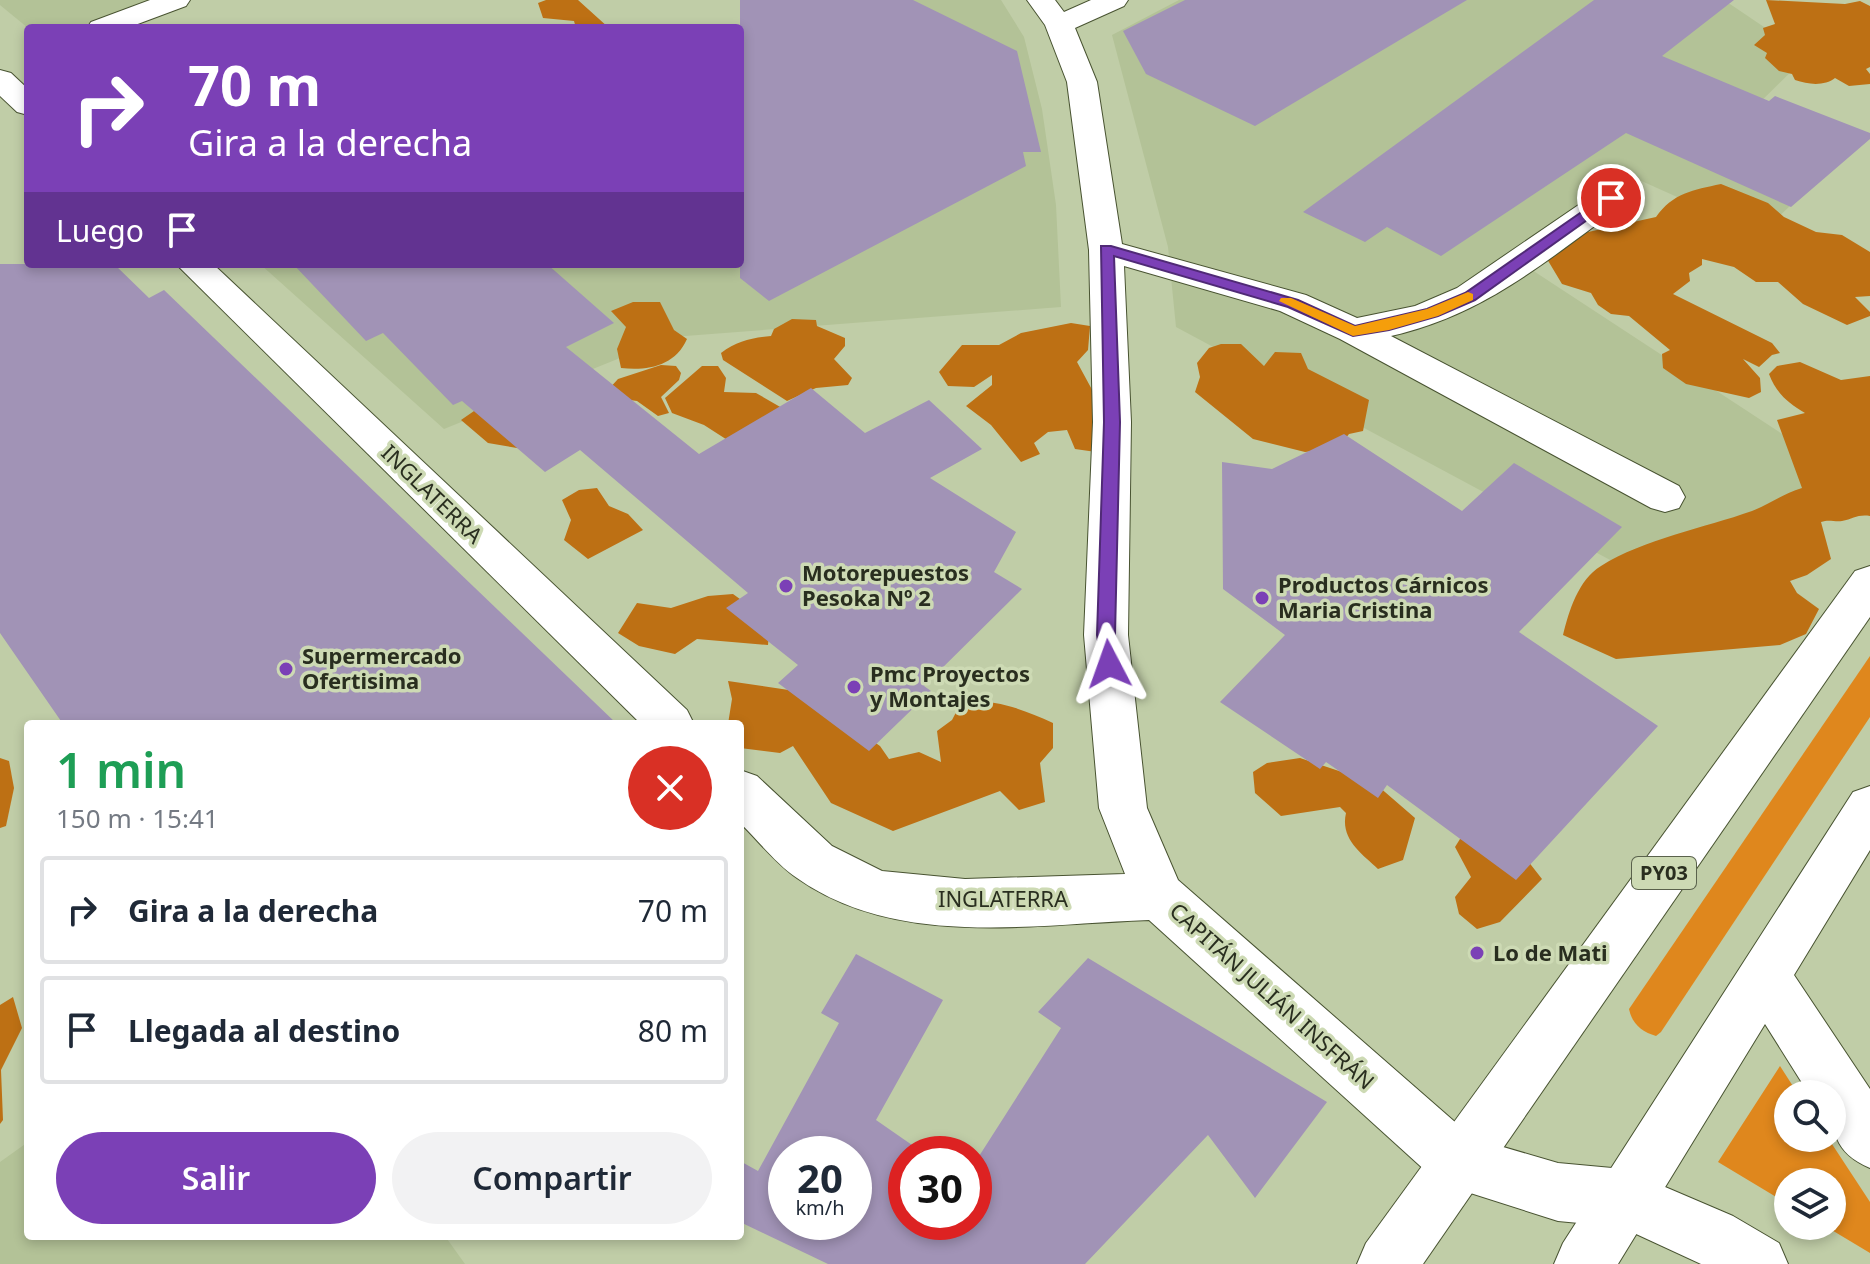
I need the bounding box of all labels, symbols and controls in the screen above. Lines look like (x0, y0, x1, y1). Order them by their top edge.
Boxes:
text: 70 m (188, 46, 321, 122)
icon: right (56, 56, 160, 160)
text: Gira a la derecha (188, 118, 472, 167)
pin (1577, 164, 1645, 232)
icon: arrive (1589, 176, 1633, 220)
icon: arrive (160, 208, 204, 252)
text: Luego (56, 210, 144, 251)
street label: INGLATERRA (375, 437, 491, 550)
place label: Motorepuestos Pesoka Nº 2 (802, 557, 969, 612)
place label: Productos Cárnicos Maria Cristina (1278, 569, 1489, 624)
marker: Motorepuestos Pesoka Nº 2 (777, 577, 795, 595)
marker: Productos Cárnicos Maria Cristina (1253, 589, 1271, 607)
position arrow (1067, 622, 1151, 706)
place label: Supermercado Ofertisima (302, 640, 461, 695)
place label: Pmc Proyectos y Montajes (870, 658, 1030, 713)
marker: Supermercado Ofertisima (277, 660, 295, 678)
marker: Pmc Proyectos y Montajes (845, 678, 863, 696)
text: 1 min (56, 737, 186, 802)
button: close (628, 746, 712, 830)
text: 150 m · 15:41 (56, 800, 219, 836)
road number: PY03 (1632, 857, 1696, 889)
street label: INGLATERRA (938, 883, 1069, 913)
icon: right (60, 888, 104, 932)
text: Gira a la derecha (128, 890, 378, 931)
text: 70 m (638, 890, 708, 931)
street label: CAPITÁN JULIÁN INSFRÁN (1164, 895, 1381, 1095)
place label: Lo de Mati (1493, 937, 1608, 967)
marker: Lo de Mati (1468, 944, 1486, 962)
icon: arrive (60, 1008, 104, 1052)
text: Llegada al destino (128, 1010, 400, 1051)
text: 80 m (638, 1010, 708, 1051)
map controls (1774, 1080, 1846, 1240)
button: search (1774, 1080, 1846, 1152)
button: Salir (56, 1132, 376, 1224)
button: Compartir (392, 1132, 712, 1224)
speed limit sign: 30 (888, 1136, 992, 1240)
text: 20 (797, 1150, 843, 1205)
button: layers (1774, 1168, 1846, 1240)
text: km/h (795, 1194, 845, 1221)

